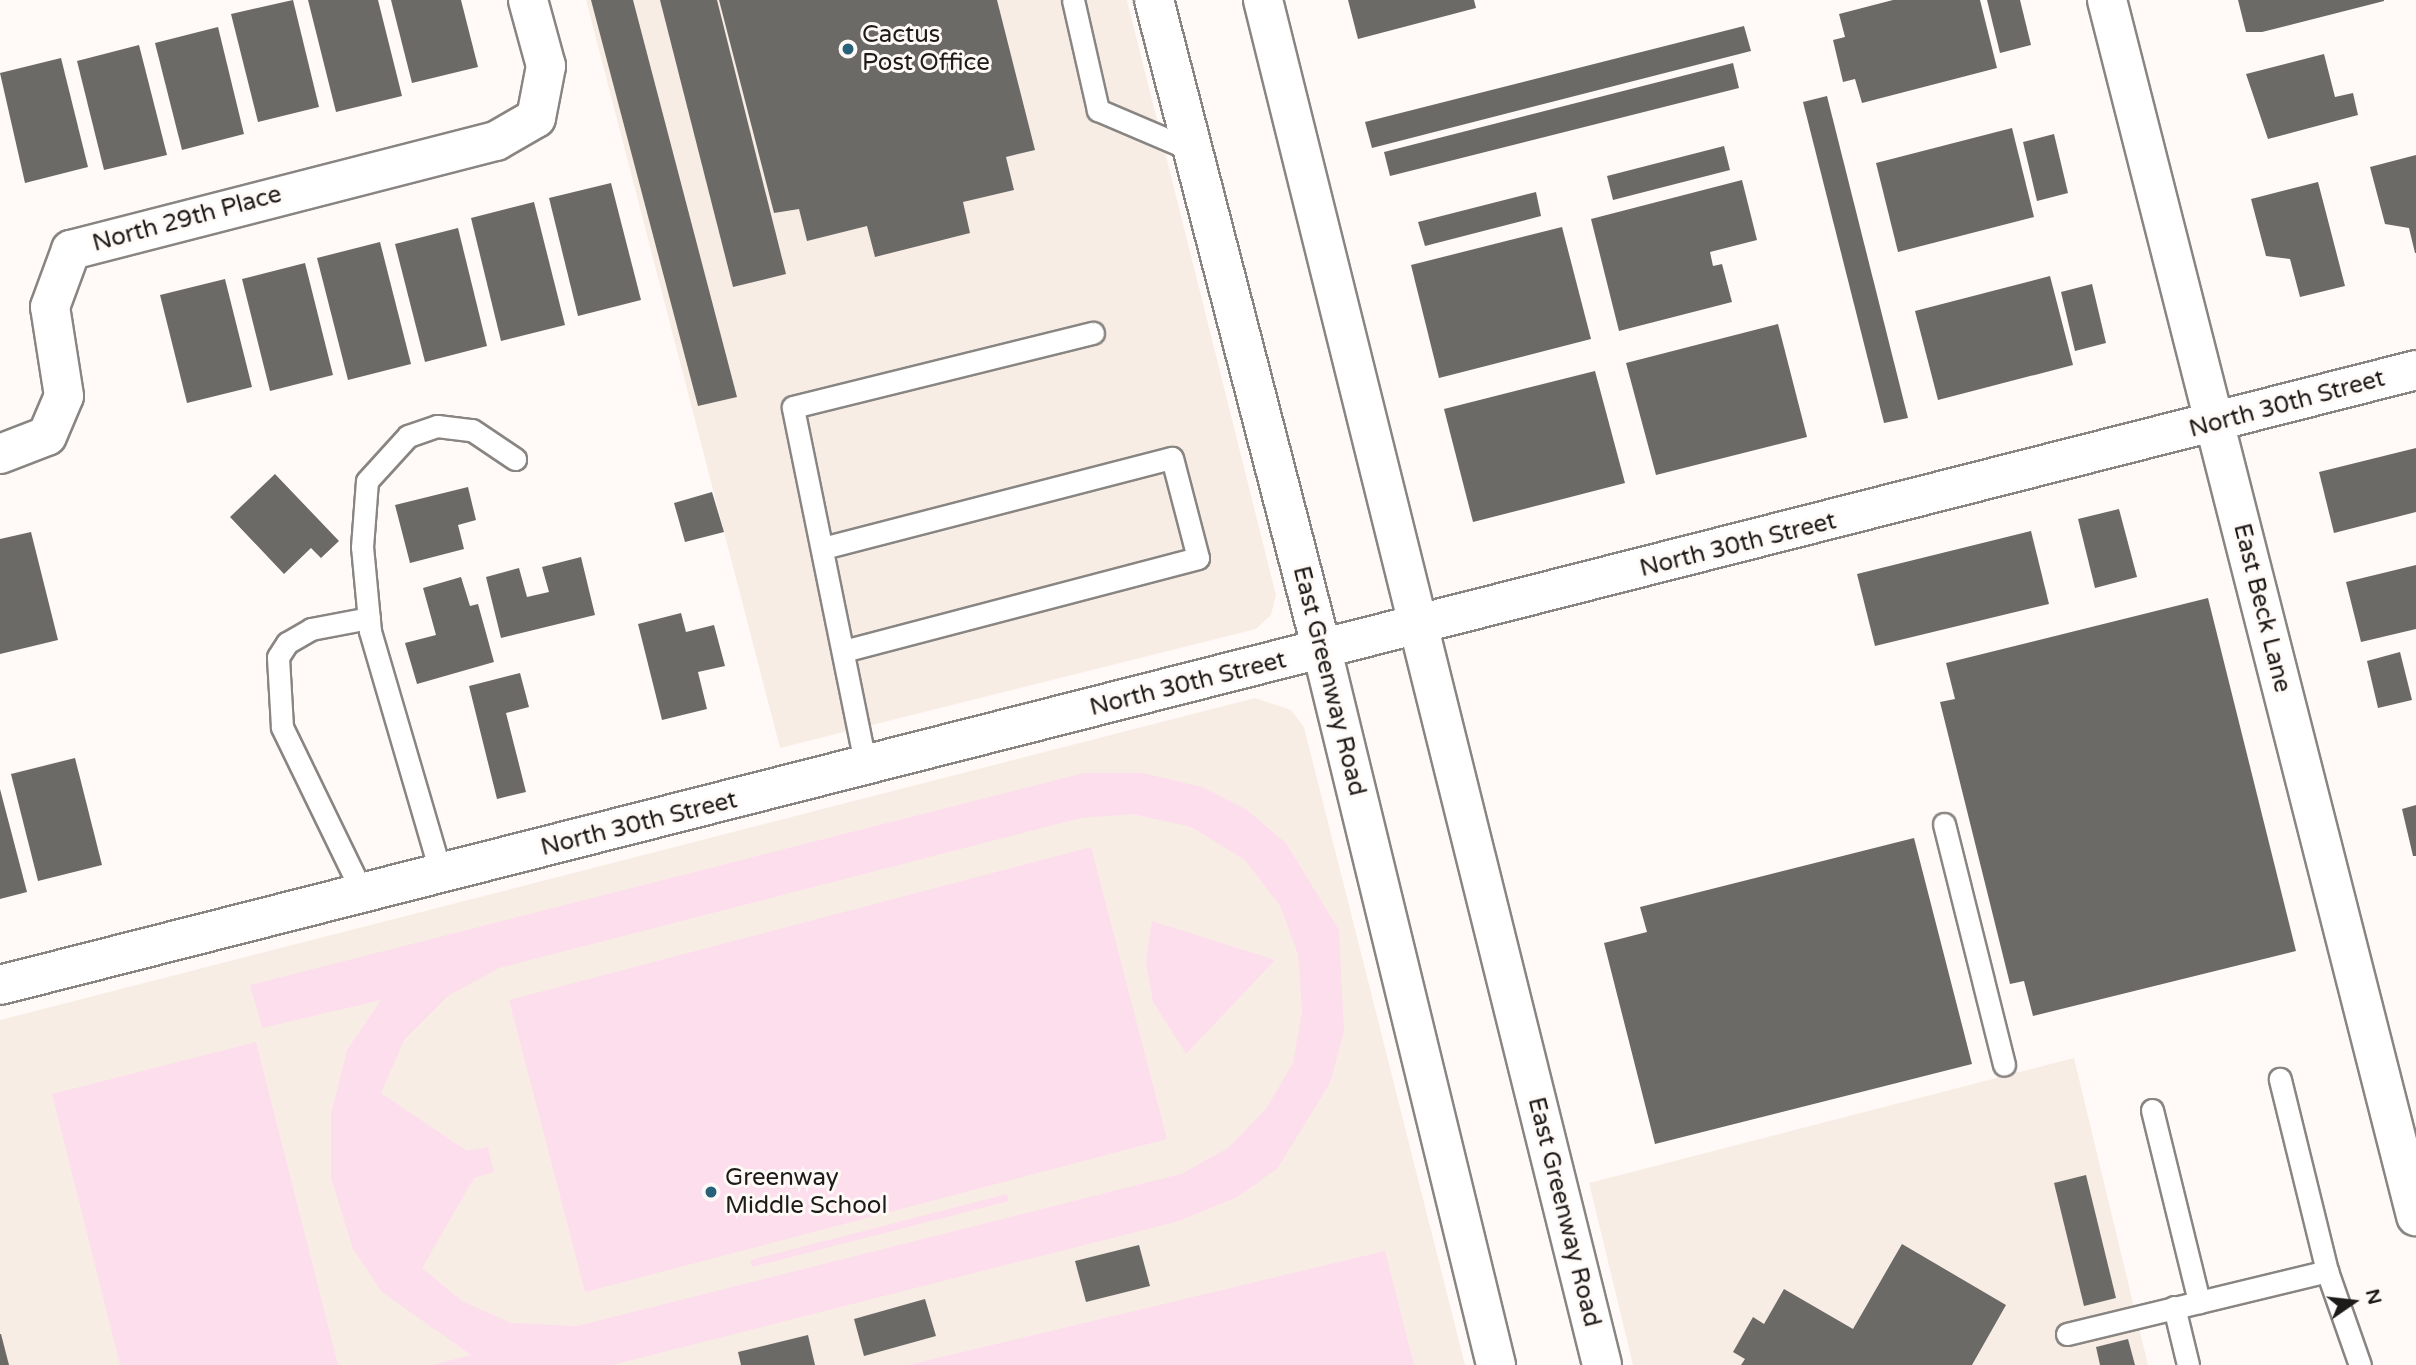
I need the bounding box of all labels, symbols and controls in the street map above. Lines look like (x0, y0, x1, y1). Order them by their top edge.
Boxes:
place label: Cactus Post Office (862, 21, 990, 77)
marker: Cactus Post Office (840, 41, 856, 57)
street label: North 29th Place (89, 180, 285, 258)
street label: North 30th Street (2186, 364, 2388, 444)
street label: North 30th Street (1637, 507, 1839, 583)
street label: East Beck Lane (2227, 520, 2297, 696)
street label: East Greenway Road (1287, 563, 1371, 799)
street label: North 30th Street (1087, 646, 1289, 722)
street label: North 30th Street (538, 786, 740, 862)
street label: East Greenway Road (1522, 1094, 1606, 1330)
place label: Greenway Middle School (725, 1164, 887, 1220)
marker: Greenway Middle School (703, 1184, 719, 1200)
north arrow (2318, 1267, 2388, 1337)
text: N (2361, 1287, 2386, 1307)

